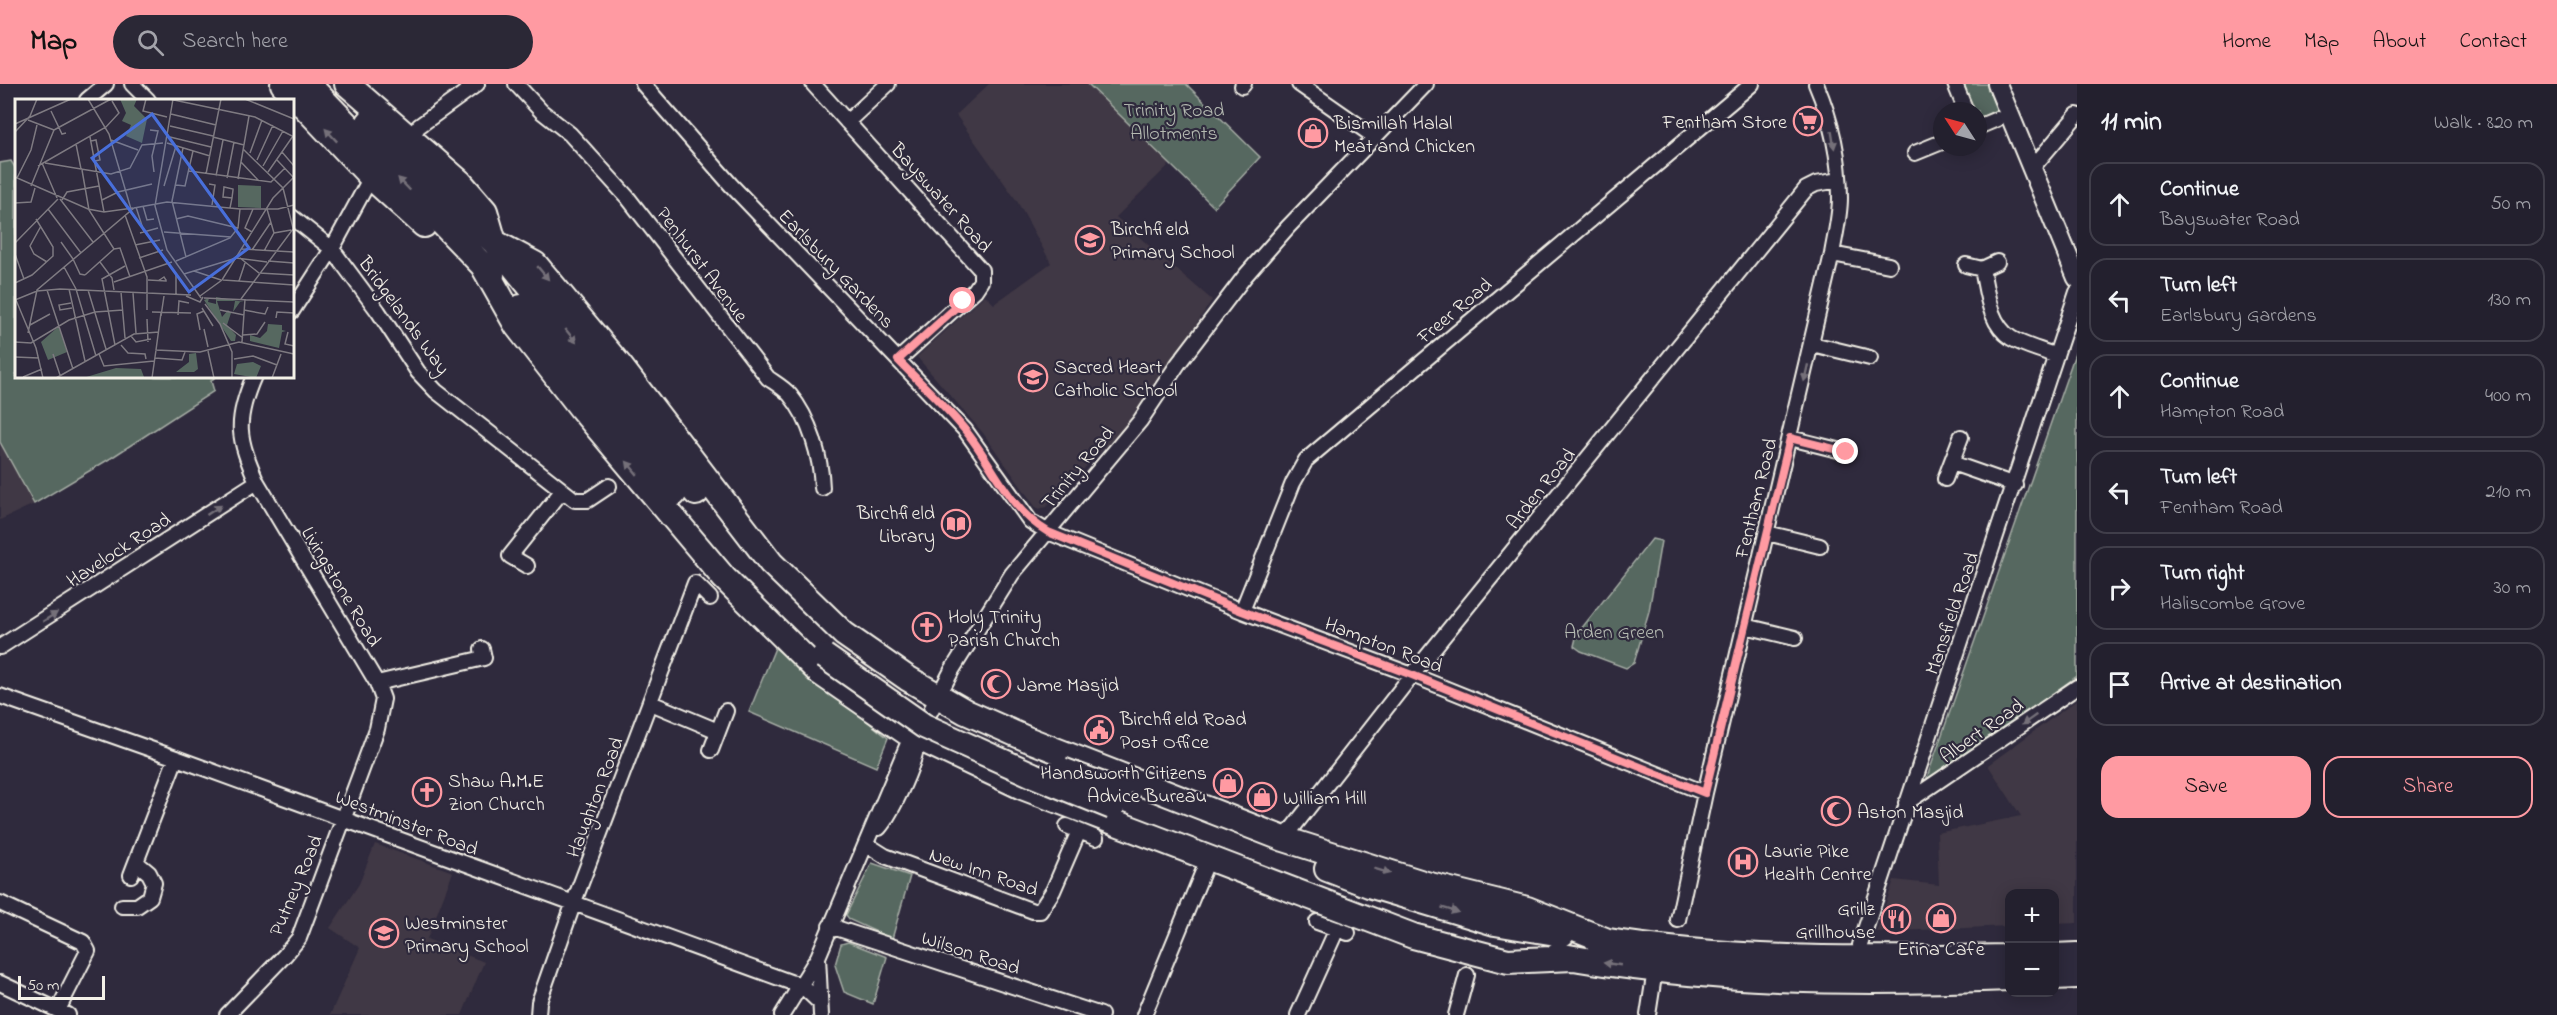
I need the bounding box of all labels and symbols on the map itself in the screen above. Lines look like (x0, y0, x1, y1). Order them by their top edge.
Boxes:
park label: Trinity Road Allotments (1123, 97, 1225, 149)
inset map (15, 99, 294, 378)
north arrow (1933, 102, 1987, 156)
supermarket icon: Fentham Store (1792, 105, 1824, 137)
place label: Fentham Store (1662, 109, 1787, 138)
place label: Bismillah Halal Meat and Chicken (1333, 110, 1475, 162)
shop icon: Bismillah Halal Meat and Chicken (1297, 117, 1329, 149)
one-way arrow (324, 127, 338, 142)
one-way arrow (1828, 130, 1837, 149)
street label: Bayswater Road (882, 136, 998, 260)
one-way arrow (398, 177, 412, 191)
street label: Penhurst Avenue (648, 202, 754, 329)
street label: Earlsbury Gardens (770, 203, 900, 336)
place label: Birchfield Primary School (1110, 216, 1235, 268)
school or university icon: Birchfield Primary School (1074, 224, 1106, 256)
street label: Bridgelands Way (349, 250, 456, 382)
one-way arrow (536, 265, 549, 280)
street label: Freer Road (1411, 272, 1499, 353)
route start (949, 287, 975, 313)
one-way arrow (564, 328, 577, 343)
place label: Sacred Heart Catholic School (1054, 354, 1177, 406)
school or university icon: Sacred Heart Catholic School (1017, 361, 1049, 393)
one-way arrow (1800, 364, 1810, 382)
street label: Trinity Road (1035, 421, 1123, 517)
street label: Fentham Road (1728, 436, 1786, 563)
route end (1832, 438, 1858, 464)
street label: Arden Road (1500, 443, 1584, 536)
one-way arrow (626, 461, 639, 476)
place label: Birchfield Library (856, 500, 935, 552)
one-way arrow (205, 505, 222, 516)
street label: Havelock Road (61, 506, 177, 596)
library icon: Birchfield Library (940, 508, 972, 540)
street label: Livingstone Road (292, 522, 387, 653)
street label: Mansfield Road (1919, 549, 1988, 679)
place label: Holy Trinity Parish Church (948, 604, 1060, 656)
one-way arrow (42, 611, 58, 622)
church icon: Holy Trinity Parish Church (911, 611, 943, 643)
street label: Hampton Road (1320, 611, 1446, 682)
park label: Arden Green (1564, 619, 1664, 648)
mosque icon: Jame Masjid (980, 668, 1012, 700)
place label: Jame Masjid (1017, 672, 1119, 701)
street label: Albert Road (1935, 692, 2030, 772)
place label: Birchfield Road Post Office (1119, 706, 1247, 758)
public building icon: Birchfield Road Post Office (1083, 714, 1115, 746)
one-way arrow (2021, 714, 2037, 725)
street label: Haughton Road (560, 733, 634, 863)
place label: Handsworth Citizens Advice Bureau (1040, 760, 1207, 812)
shop icon: Handsworth Citizens Advice Bureau (1212, 767, 1244, 799)
place label: Shaw A.M.E Zion Church (448, 768, 545, 820)
church icon: Shaw A.M.E Zion Church (411, 776, 443, 808)
shop icon: William Hill (1246, 781, 1278, 813)
street label: Westminster Road (330, 784, 482, 865)
place label: William Hill (1283, 785, 1367, 814)
mosque icon: Aston Masjid (1820, 795, 1852, 827)
place label: Aston Masjid (1857, 799, 1963, 828)
street label: Putney Road (263, 831, 332, 941)
place label: Laurie Pike Health Centre (1764, 838, 1872, 890)
street label: New Inn Road (925, 841, 1042, 906)
hospital icon: Laurie Pike Health Centre (1727, 846, 1759, 878)
one-way arrow (1373, 867, 1391, 876)
place label: Grillz Grillhouse (1796, 896, 1876, 948)
shop icon: Erina Cafe (1925, 902, 1957, 934)
restaurant icon: Grillz Grillhouse (1880, 903, 1912, 935)
one-way arrow (1441, 906, 1459, 915)
place label: Westminster Primary School (405, 910, 529, 962)
school or university icon: Westminster Primary School (368, 917, 400, 949)
street label: Wilson Road (917, 925, 1023, 984)
place label: Erina Cafe (1897, 936, 1985, 965)
one-way arrow (1602, 959, 1621, 968)
scale bar (18, 973, 105, 1000)

